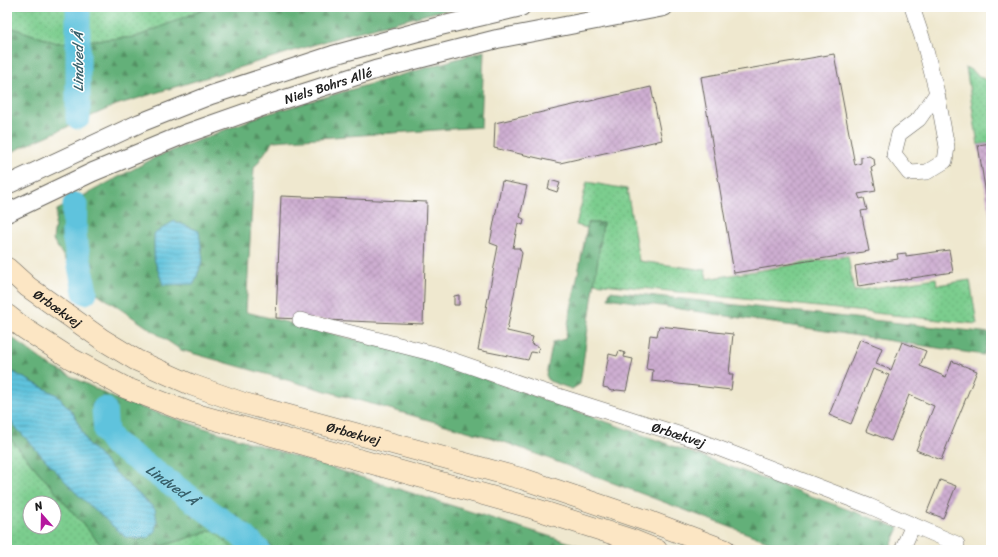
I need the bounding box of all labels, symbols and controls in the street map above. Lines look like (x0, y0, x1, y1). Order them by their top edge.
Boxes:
water label: Lindved Å (66, 29, 91, 92)
street label: Niels Bohrs Allé (281, 60, 375, 110)
street label: Ørbækvej (29, 283, 88, 334)
street label: Ørbækvej (324, 415, 384, 452)
street label: Ørbækvej (649, 415, 710, 454)
water label: Lindved Å (141, 457, 206, 514)
north arrow (22, 495, 62, 535)
text: N (31, 496, 46, 517)

